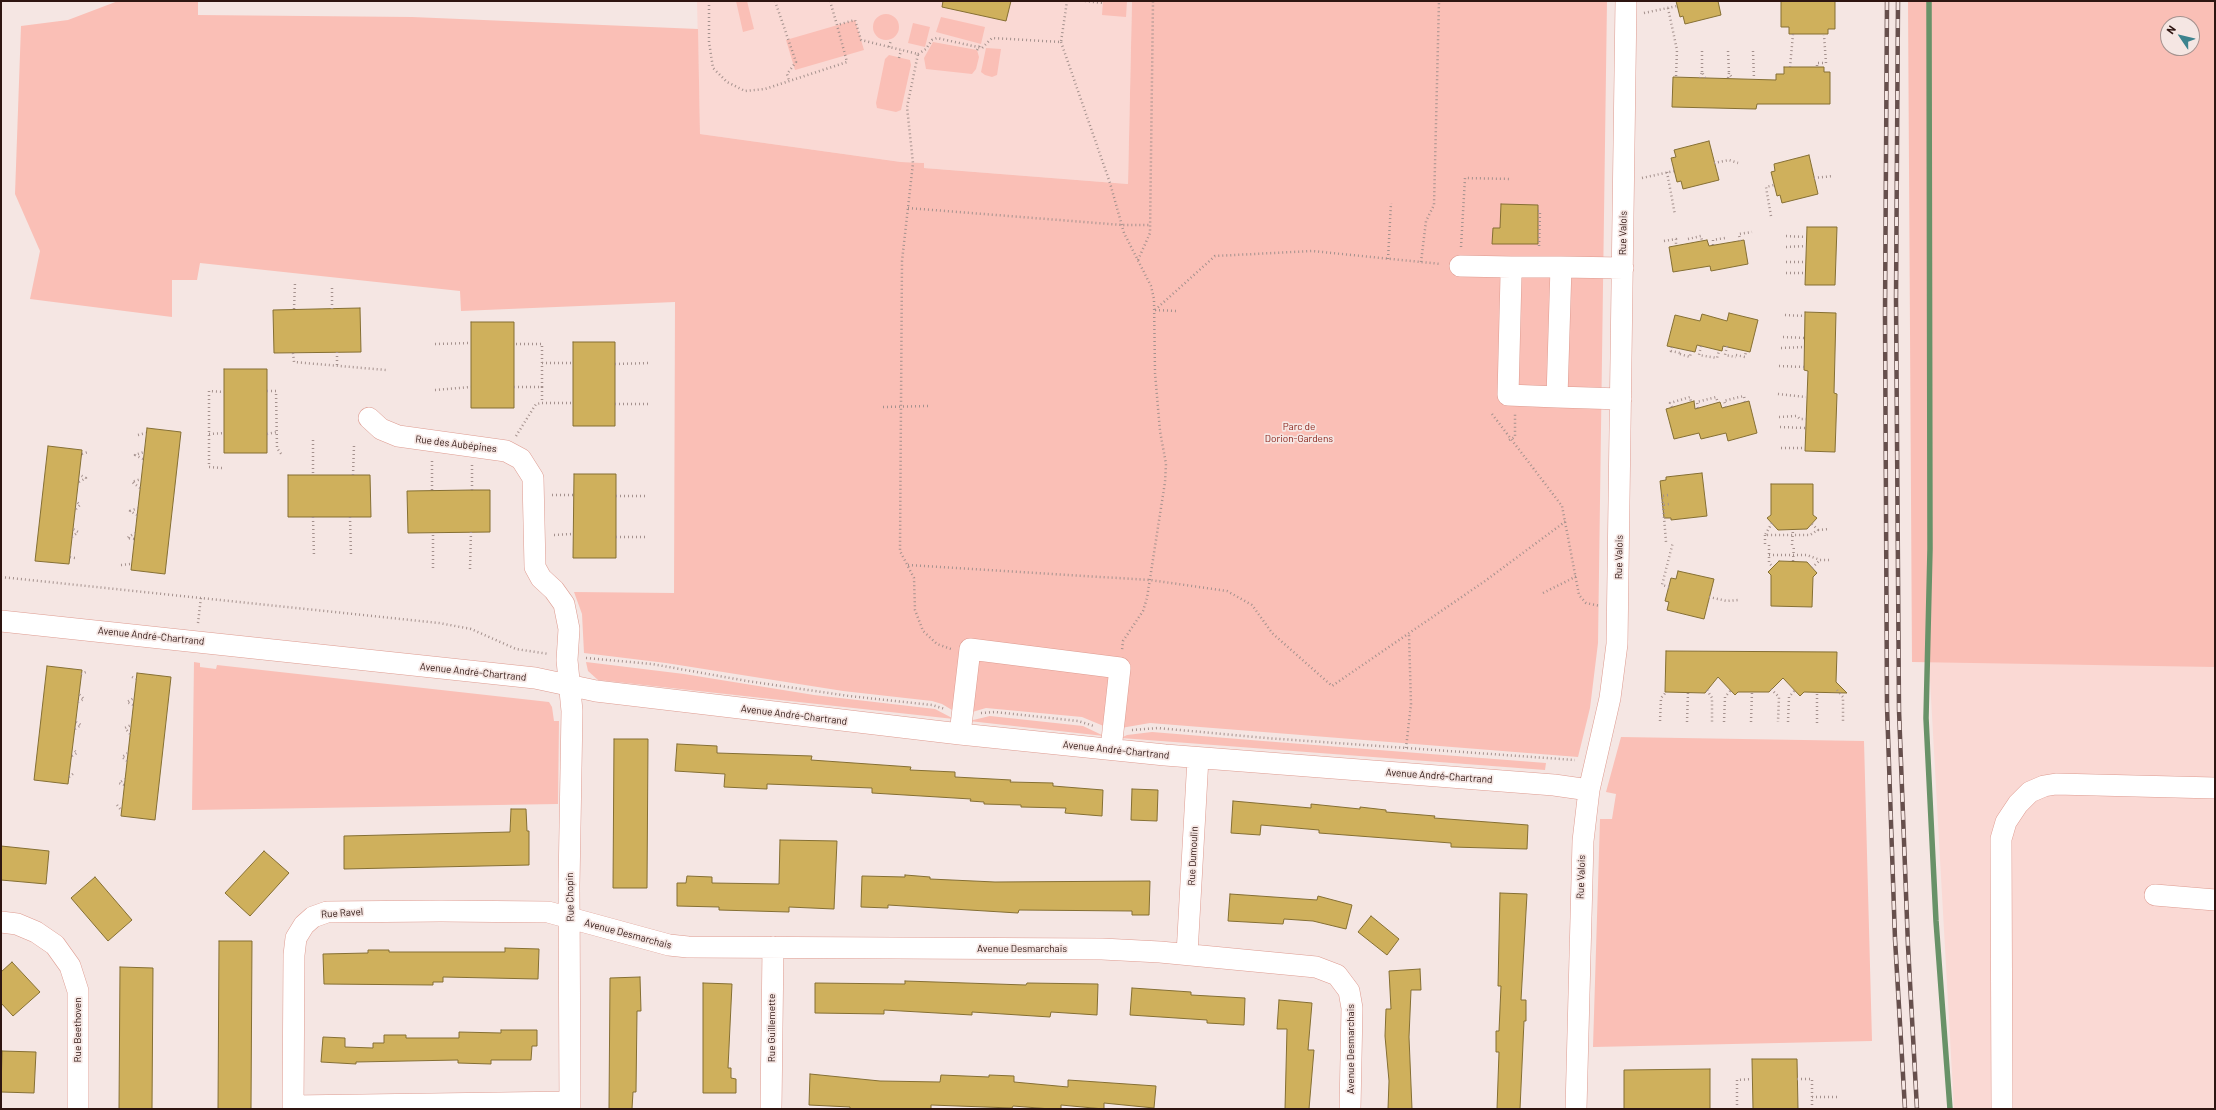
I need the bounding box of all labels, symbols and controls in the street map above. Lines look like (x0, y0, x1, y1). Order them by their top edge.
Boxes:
north arrow (2160, 16, 2200, 56)
text: N (2163, 23, 2178, 36)
street label: Rue Valois (1617, 211, 1629, 255)
park label: Parc de Dorion-Gardens (1265, 421, 1333, 444)
street label: Rue des Aubépines (415, 433, 497, 455)
street label: Rue Valois (1613, 535, 1625, 579)
street label: Avenue André-Chartrand (97, 624, 205, 648)
street label: Avenue André-Chartrand (419, 660, 527, 684)
street label: Avenue André-Chartrand (740, 703, 848, 727)
street label: Avenue André-Chartrand (1062, 738, 1170, 762)
street label: Avenue André-Chartrand (1385, 766, 1493, 786)
street label: Rue Dumoulin (1185, 826, 1201, 886)
street label: Rue Valois (1574, 855, 1588, 899)
street label: Rue Chopin (564, 872, 576, 922)
street label: Rue Ravel (321, 906, 363, 920)
street label: Avenue Desmarchais (583, 917, 673, 951)
street label: Avenue Desmarchais (977, 943, 1067, 955)
street label: Rue Guillemette (766, 994, 778, 1062)
street label: Rue Beethoven (72, 997, 84, 1063)
street label: Avenue Desmarchais (1345, 1004, 1357, 1094)

